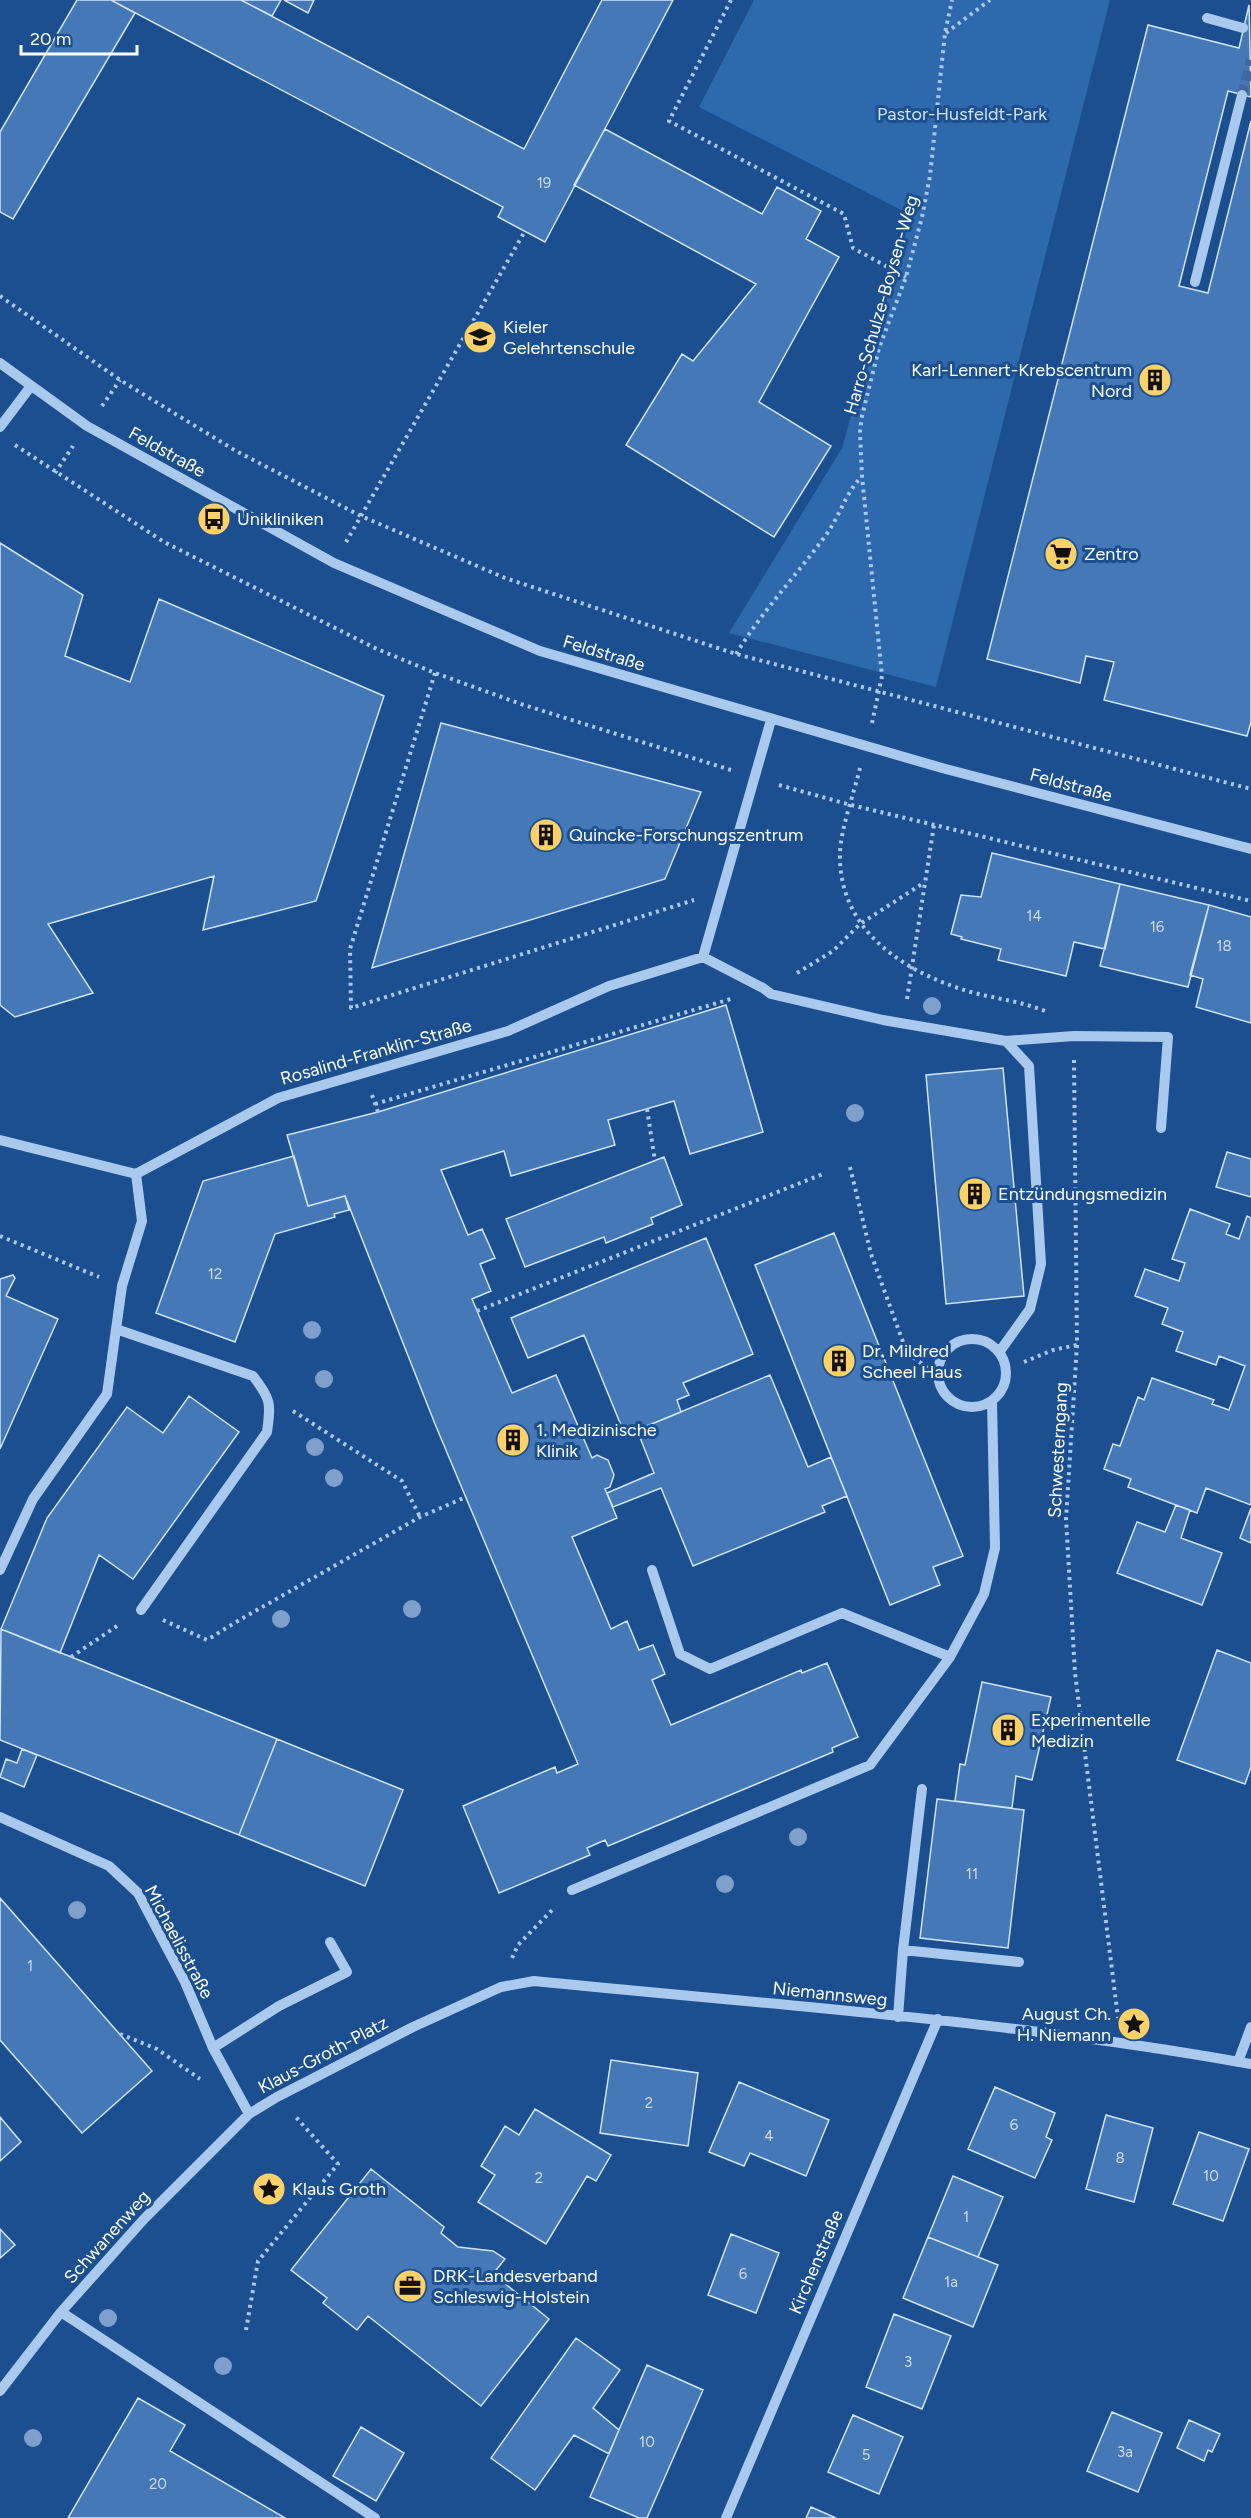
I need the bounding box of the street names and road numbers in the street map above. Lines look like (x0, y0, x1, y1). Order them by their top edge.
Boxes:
street label: Harro-Schulze-Boysen-Weg (839, 193, 923, 417)
street label: Feldstraße (125, 422, 209, 482)
street label: Feldstraße (560, 630, 648, 676)
street label: Feldstraße (1027, 763, 1115, 807)
street label: Rosalind-Franklin-Straße (278, 1014, 474, 1090)
street label: Schwesterngang (1043, 1382, 1073, 1518)
street label: Michaelisstraße (140, 1882, 218, 2003)
street label: Niemannsweg (772, 1977, 888, 2011)
street label: Klaus-Groth-Platz (254, 2011, 392, 2098)
street label: Schwanenweg (59, 2186, 155, 2288)
street label: Kirchenstraße (784, 2206, 848, 2318)

